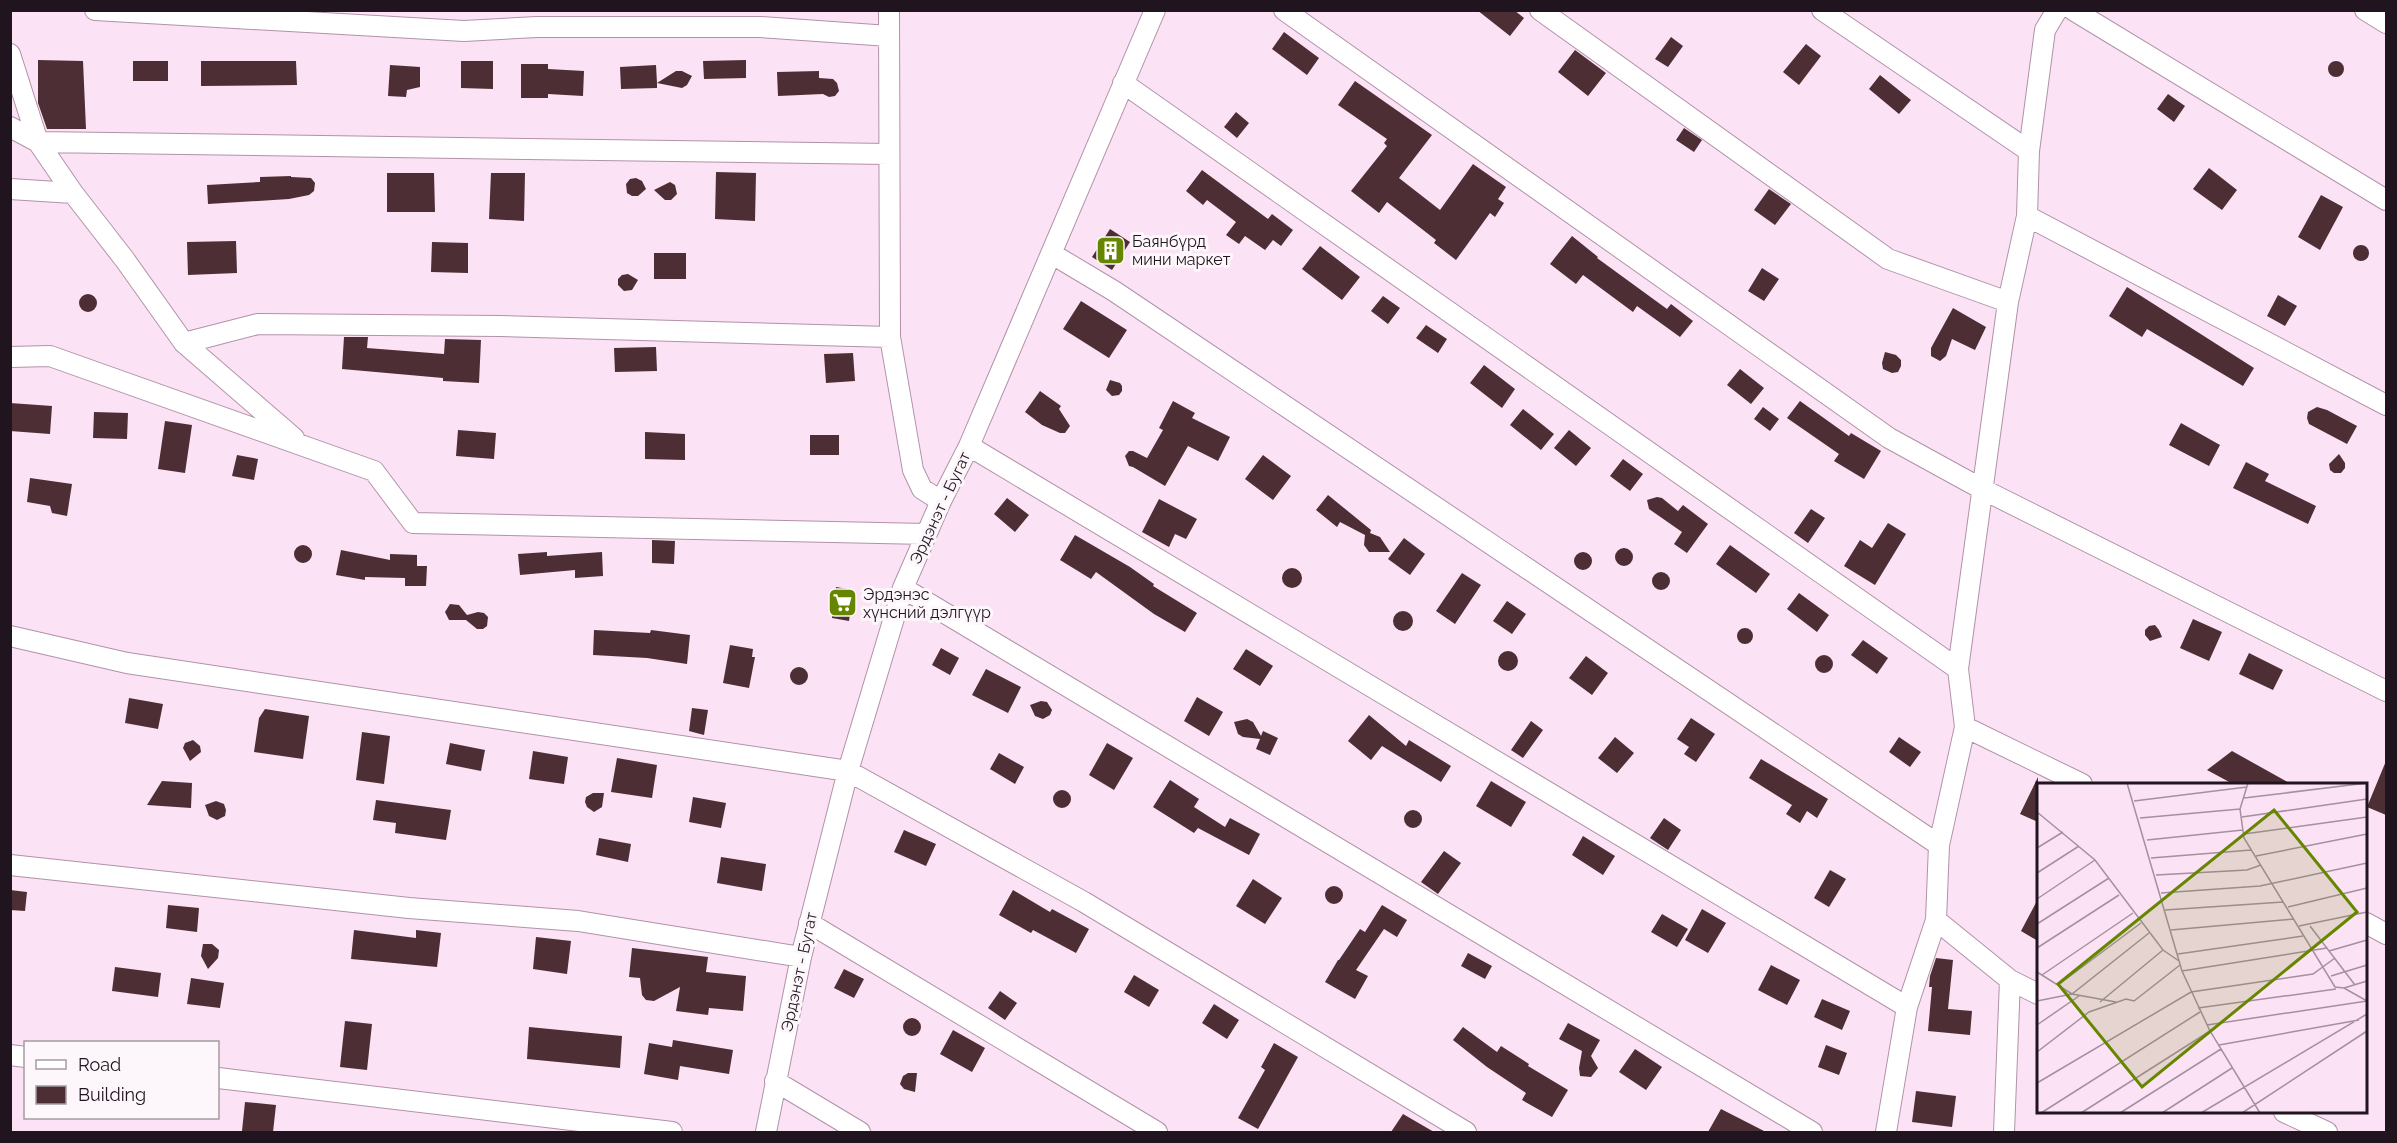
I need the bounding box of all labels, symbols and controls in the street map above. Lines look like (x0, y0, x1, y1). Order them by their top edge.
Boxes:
place label: Баянбүрд мини маркет (1132, 232, 1231, 269)
building icon: Баянбүрд мини маркет (1095, 234, 1127, 266)
street label: Эрдэнэт - Бугат (906, 448, 975, 567)
place label: Эрдэнэс хүнсний дэлгүүр (863, 585, 991, 622)
supermarket icon: Эрдэнэс хүнсний дэлгүүр (826, 587, 858, 619)
inset map (2037, 783, 2367, 1113)
street label: Эрдэнэт - Бугат (777, 910, 821, 1034)
legend (24, 1041, 219, 1119)
text: Road (78, 1054, 121, 1075)
text: Building (78, 1084, 146, 1105)

